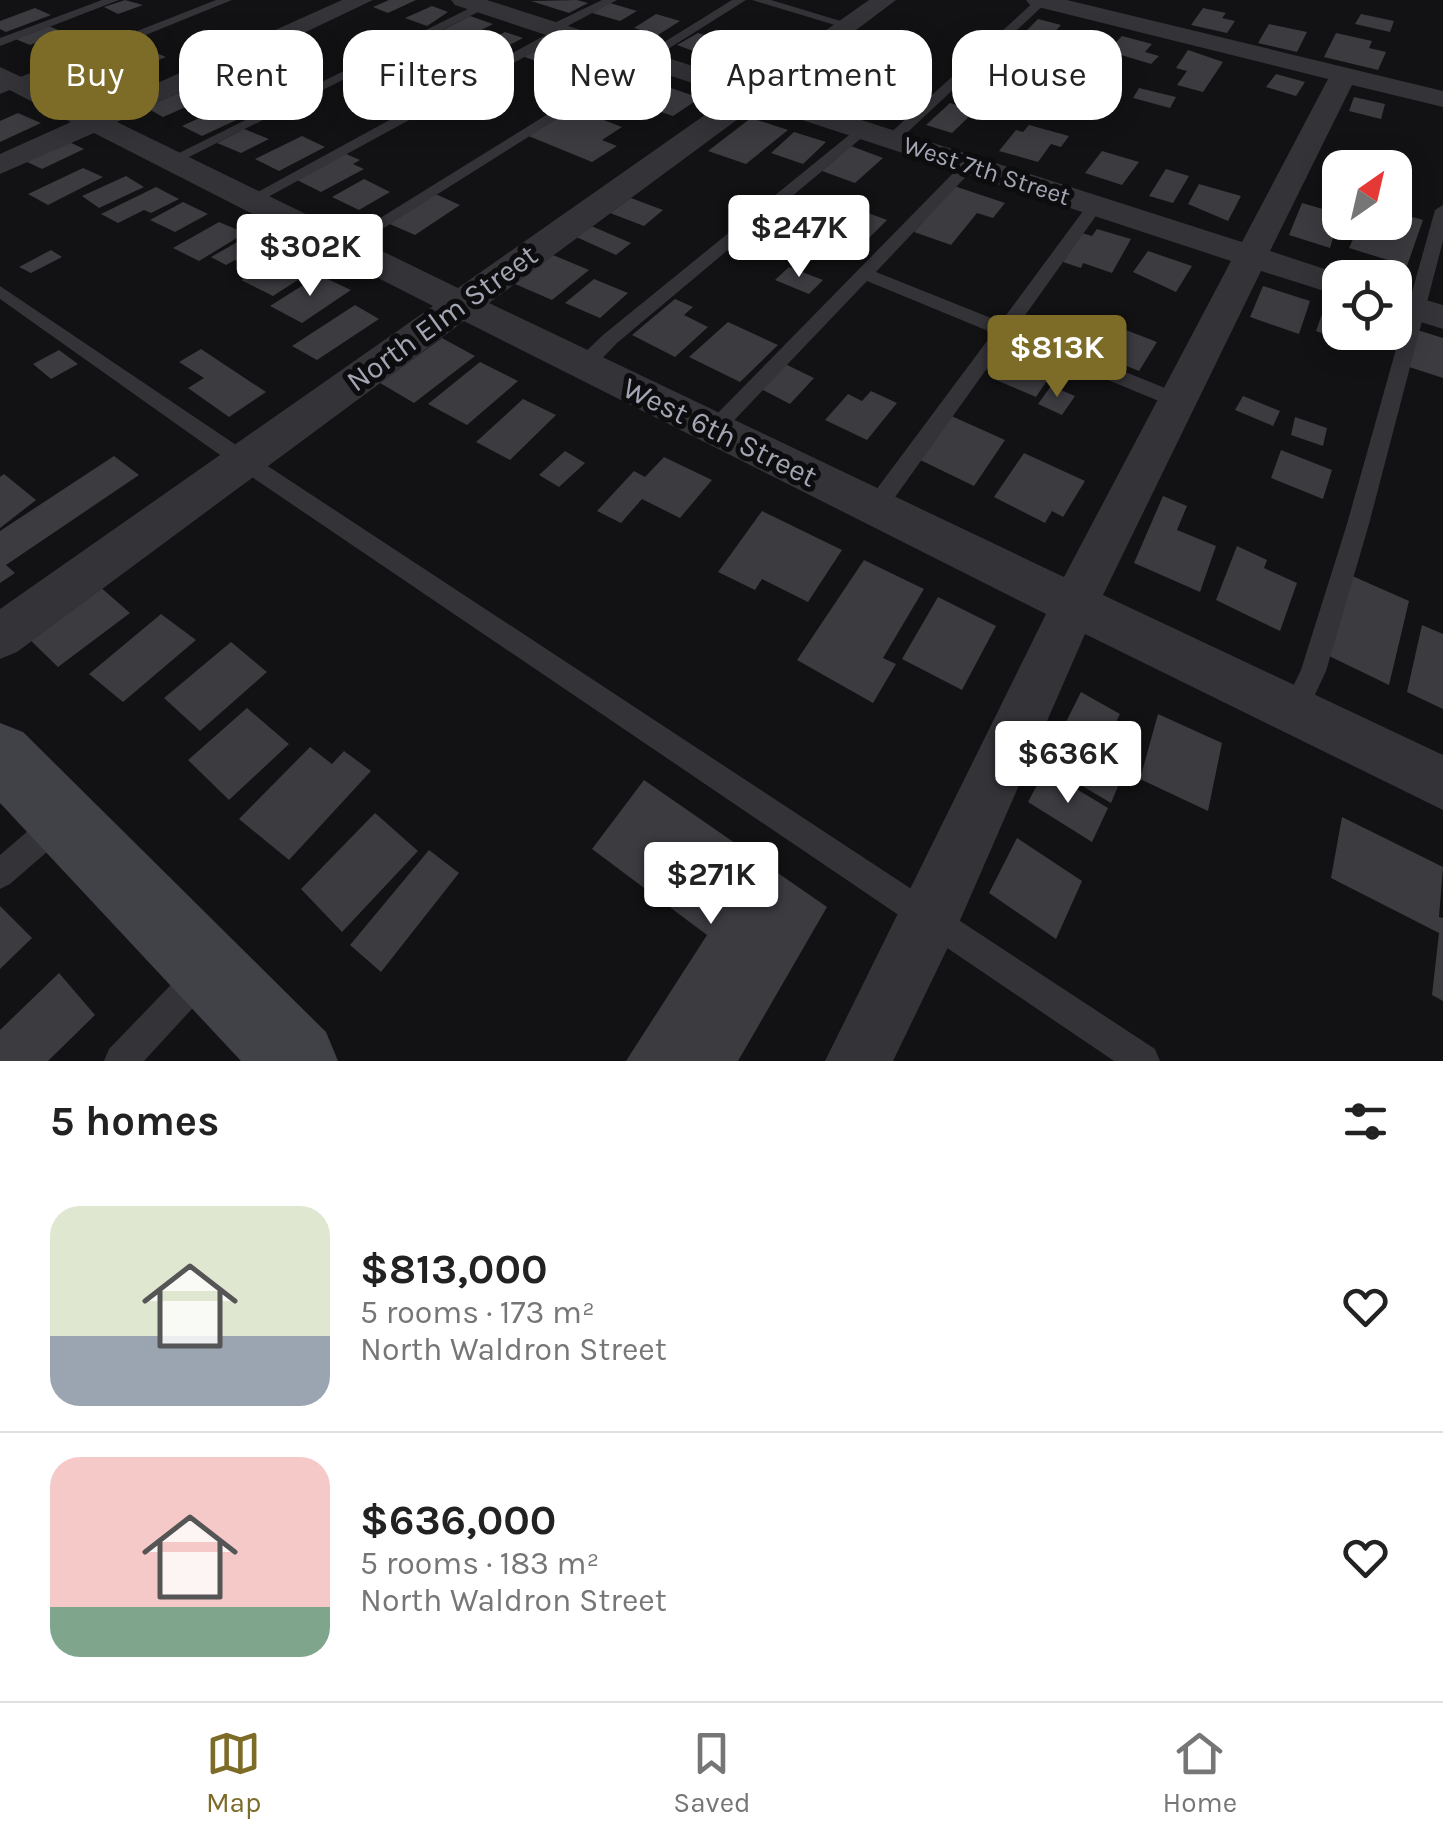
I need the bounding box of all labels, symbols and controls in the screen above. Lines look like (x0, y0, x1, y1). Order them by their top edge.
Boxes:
chip: Buy (30, 30, 159, 120)
chip: Rent (179, 30, 323, 120)
chip: Filters (343, 30, 514, 120)
chip: New (534, 30, 671, 120)
chip: Apartment (691, 30, 932, 120)
chip: House (952, 30, 1122, 120)
street label: West 7th Street (900, 130, 1074, 211)
north arrow (1322, 150, 1412, 240)
map controls (1322, 150, 1412, 350)
pin: $247K (729, 195, 869, 280)
text: $247K (750, 209, 848, 246)
pin: $302K (240, 214, 380, 299)
text: $302K (259, 228, 361, 265)
street label: North Elm Street (340, 237, 544, 399)
button: locate (1322, 260, 1412, 350)
pin: $813K (987, 315, 1127, 400)
text: $813K (1010, 329, 1104, 366)
street label: West 6th Street (617, 369, 823, 495)
pin: $636K (998, 721, 1138, 806)
text: $636K (1017, 735, 1119, 772)
pin: $271K (641, 842, 781, 927)
text: $271K (666, 856, 756, 893)
icon: filters (1338, 1094, 1393, 1149)
text: 5 homes (50, 1096, 219, 1146)
text: $813,000 (360, 1244, 548, 1294)
icon: home (130, 1246, 250, 1366)
icon: heart (1338, 1279, 1393, 1334)
text: 5 rooms · 173 m² (360, 1294, 595, 1331)
text: North Waldron Street (360, 1331, 667, 1368)
text: $636,000 (360, 1495, 556, 1545)
icon: home (130, 1497, 250, 1617)
icon: heart (1338, 1530, 1393, 1585)
text: 5 rooms · 183 m² (360, 1545, 599, 1582)
text: North Waldron Street (360, 1582, 667, 1619)
tab: Map (206, 1726, 261, 1819)
tab: Saved (673, 1726, 751, 1819)
tab: Home (1162, 1726, 1237, 1819)

